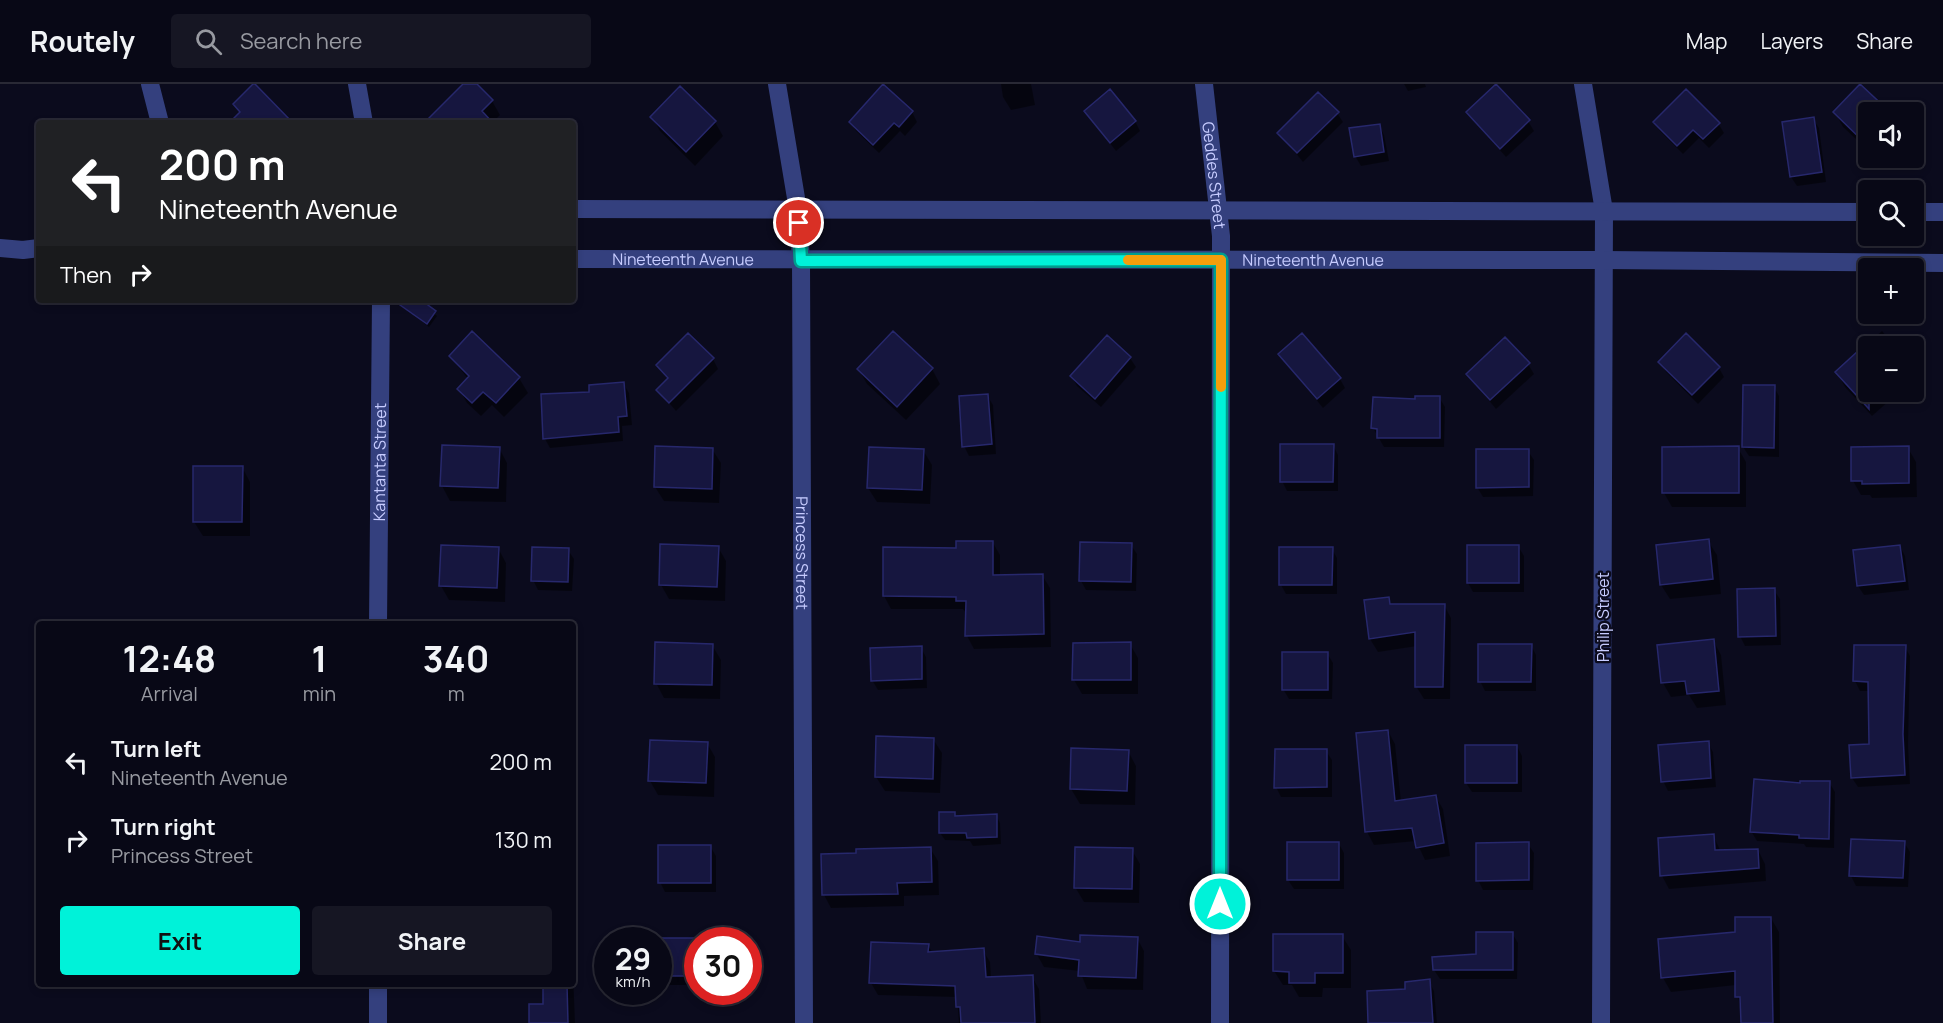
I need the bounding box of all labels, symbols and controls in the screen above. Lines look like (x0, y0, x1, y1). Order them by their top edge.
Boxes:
search box (171, 14, 591, 68)
text: Routely (30, 22, 135, 60)
icon: search (192, 25, 225, 58)
text: Search here (240, 26, 362, 56)
text: Map (1686, 27, 1727, 55)
text: Layers (1760, 27, 1823, 55)
text: Share (1856, 27, 1913, 55)
map controls (1858, 102, 1924, 402)
button: sound (1858, 102, 1924, 168)
street label: Geddes Street (1197, 121, 1231, 230)
text: 200 m (159, 135, 285, 193)
icon: left (60, 144, 138, 222)
button: search (1858, 180, 1924, 246)
text: Nineteenth Avenue (159, 190, 398, 227)
pin (773, 197, 824, 248)
icon: arrive (782, 206, 815, 239)
street label: Nineteenth Avenue (612, 248, 754, 270)
street label: Nineteenth Avenue (1242, 249, 1384, 271)
icon: right (124, 258, 157, 291)
button: + (1858, 258, 1924, 324)
text: Then (60, 260, 112, 290)
button: − (1858, 336, 1924, 402)
street label: Kantanta Street (368, 403, 391, 521)
street label: Princess Street (791, 496, 813, 610)
street label: Philip Street (1592, 572, 1614, 662)
text: 12:48 (123, 634, 216, 683)
text: 1 (312, 634, 327, 683)
text: 340 (423, 634, 489, 683)
text: Arrival (141, 680, 198, 707)
text: min (303, 680, 336, 707)
text: m (448, 680, 465, 707)
text: Turn left (111, 734, 201, 764)
icon: left (60, 746, 93, 779)
text: 200 m (490, 747, 552, 777)
text: Nineteenth Avenue (111, 764, 288, 791)
text: Turn right (111, 812, 216, 842)
icon: right (60, 824, 93, 857)
text: 130 m (495, 825, 552, 855)
text: Princess Street (111, 842, 253, 869)
position arrow (1188, 872, 1252, 936)
button: Exit (60, 906, 300, 975)
button: Share (312, 906, 552, 975)
speed limit sign: 30 (684, 927, 762, 1005)
text: 29 (615, 938, 651, 979)
text: km/h (616, 971, 650, 992)

